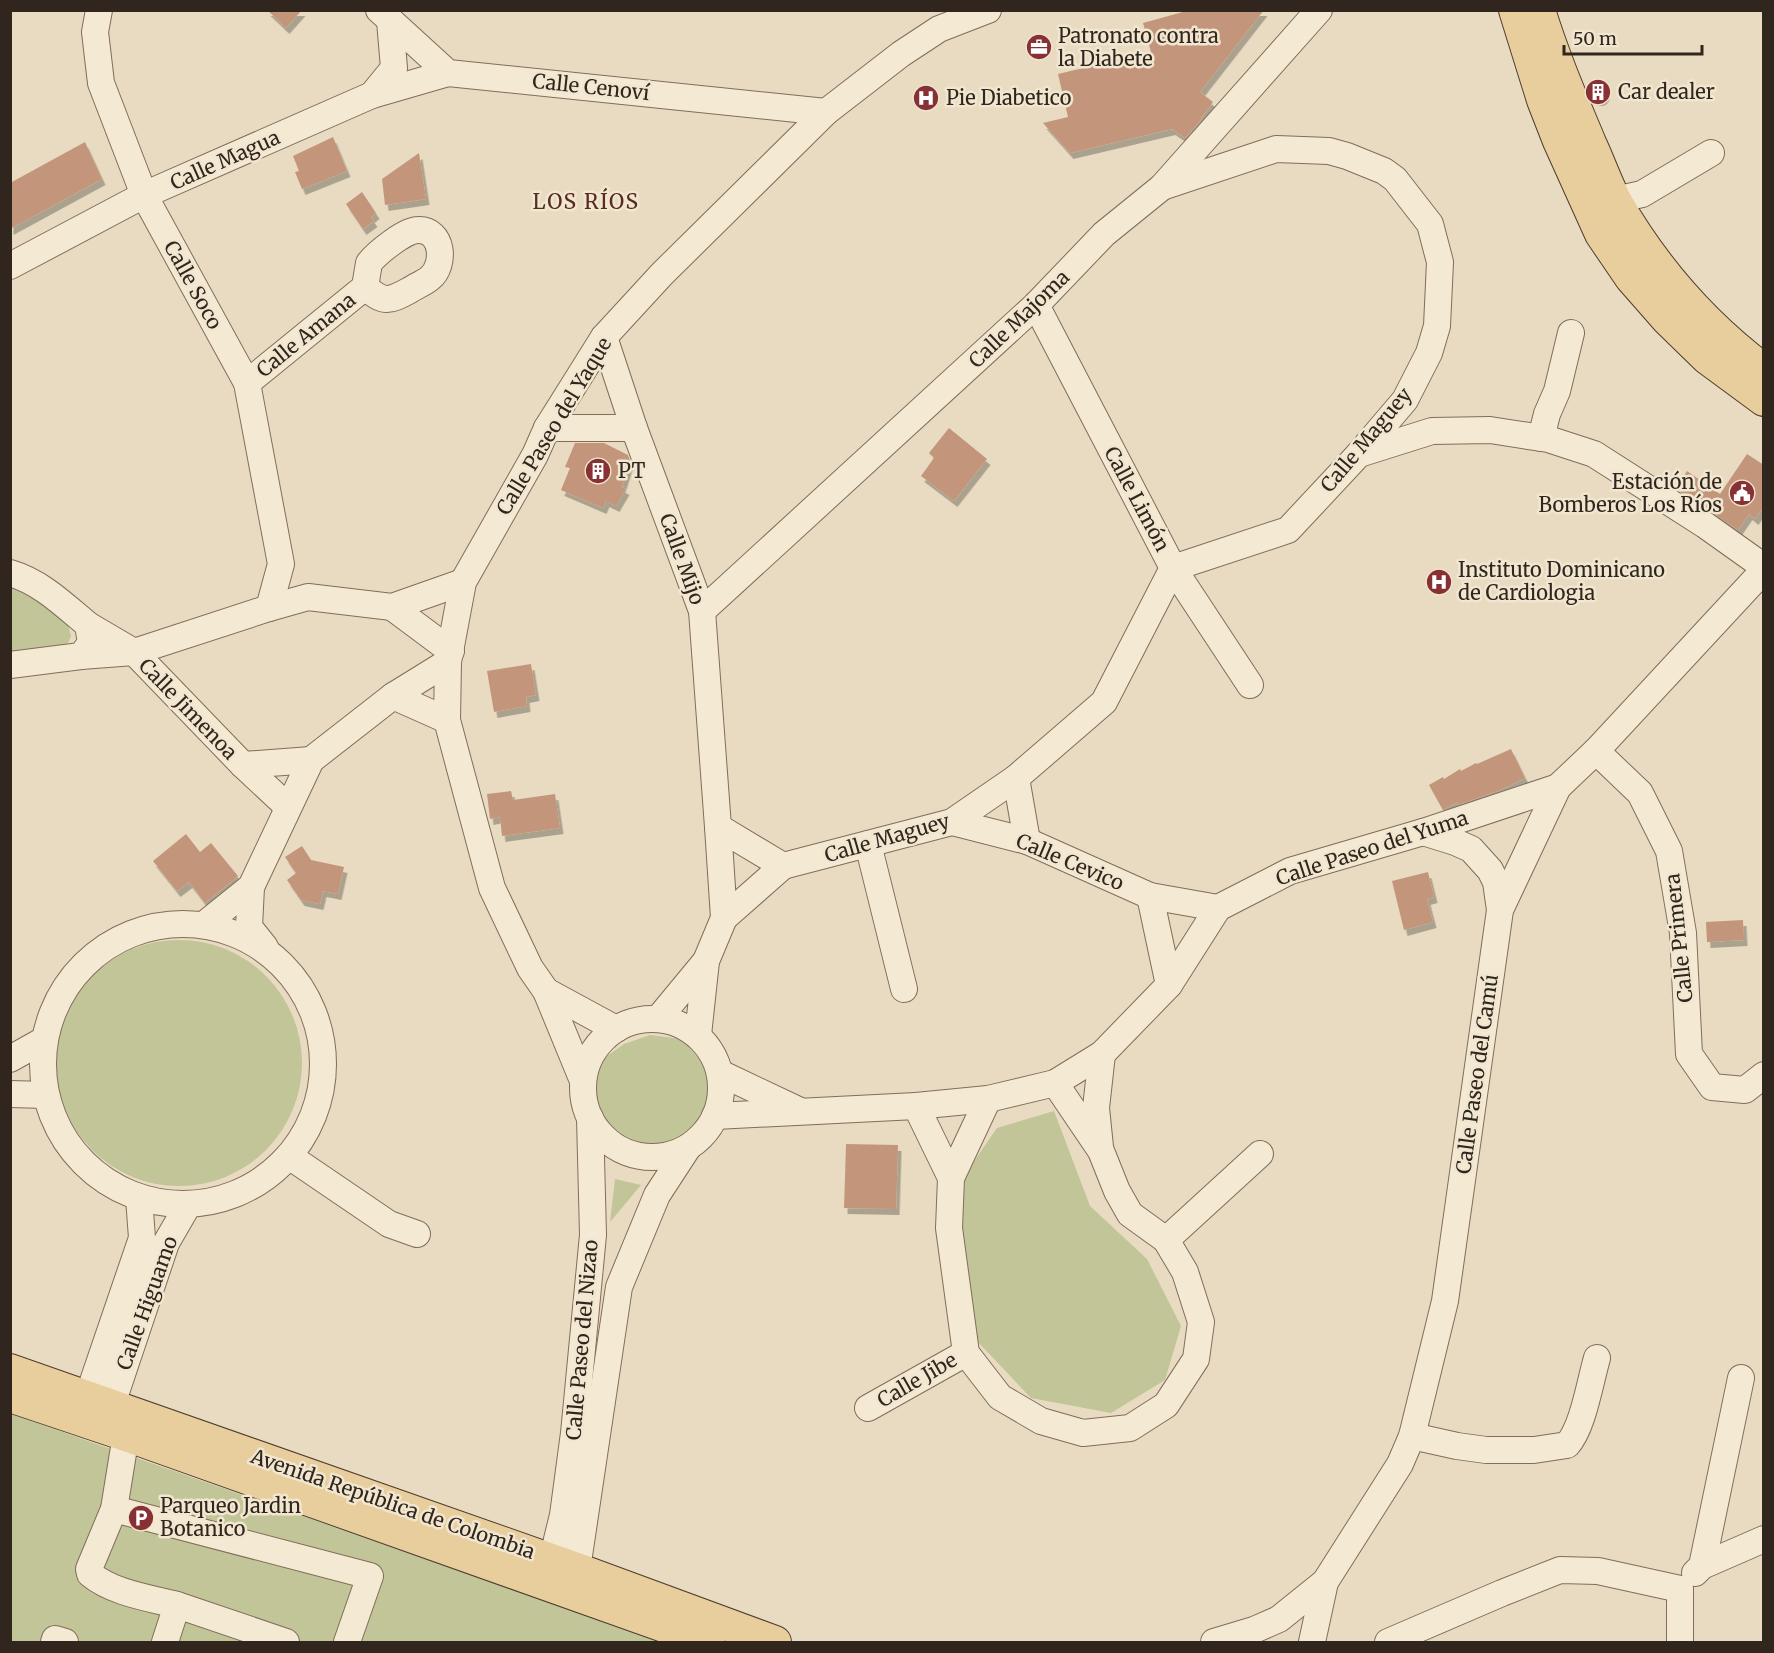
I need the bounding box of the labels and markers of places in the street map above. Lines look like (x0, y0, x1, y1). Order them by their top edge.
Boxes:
place label: Patronato contra la Diabete (1058, 23, 1219, 71)
office icon: Patronato contra la Diabete (1024, 32, 1054, 62)
building icon: Car dealer (1583, 77, 1613, 107)
place label: Car dealer (1618, 79, 1715, 104)
hospital icon: Pie Diabetico (911, 83, 941, 113)
place label: Pie Diabetico (946, 85, 1072, 110)
building icon: PT (583, 456, 613, 486)
place label: PT (618, 458, 646, 483)
place label: Estación de Bomberos Los Ríos (1539, 469, 1722, 517)
public building icon: Estación de Bomberos Los Ríos (1727, 478, 1757, 508)
place label: Instituto Dominicano de Cardiologia (1458, 557, 1665, 605)
hospital icon: Instituto Dominicano de Cardiologia (1424, 567, 1454, 597)
place label: Parqueo Jardin Botanico (160, 1493, 301, 1541)
parking icon: Parqueo Jardin Botanico (126, 1503, 156, 1533)

